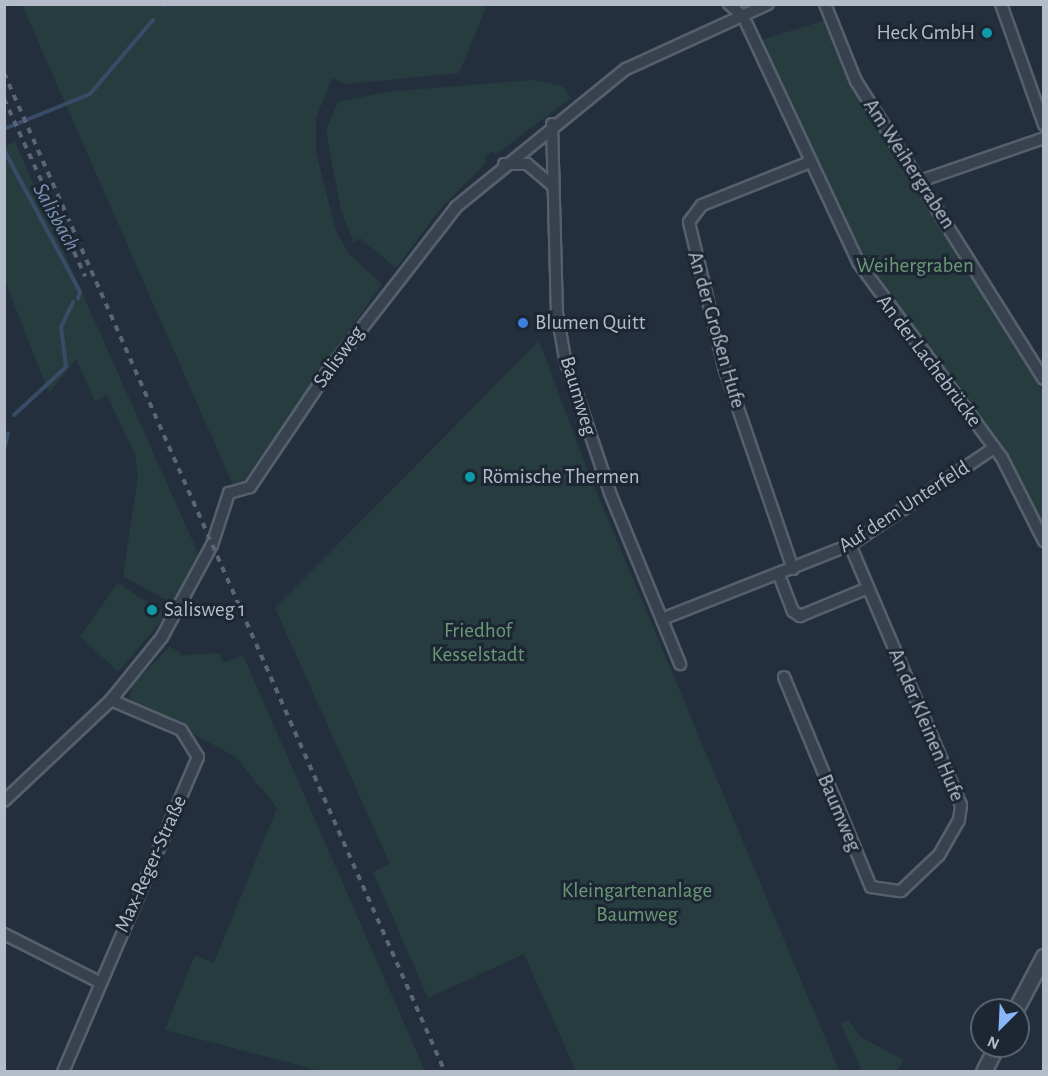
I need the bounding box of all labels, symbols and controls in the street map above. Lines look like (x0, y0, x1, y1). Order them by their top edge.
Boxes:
place label: Heck GmbH (877, 20, 975, 46)
marker: Heck GmbH (980, 26, 994, 40)
street label: Am Weihergraben (858, 94, 960, 234)
water label: Salisbach (27, 178, 85, 256)
street label: An der Großen Hufe (682, 249, 750, 411)
park label: Weihergraben (856, 253, 974, 279)
street label: An der Lachebrücke (871, 290, 987, 432)
place label: Blumen Quitt (535, 310, 645, 336)
marker: Blumen Quitt (516, 316, 530, 330)
street label: Salisweg (308, 321, 370, 393)
street label: Baumweg (554, 353, 602, 439)
street label: Auf dem Unterfeld (834, 455, 974, 559)
place label: Römische Thermen (482, 464, 640, 490)
marker: Römische Thermen (463, 470, 477, 484)
place label: Salisweg 1 (164, 597, 245, 623)
marker: Salisweg 1 (145, 603, 159, 617)
park label: Friedhof Kesselstadt (432, 618, 524, 668)
street label: An der Kleinen Hufe (882, 645, 970, 805)
street label: Baumweg (811, 771, 867, 855)
street label: Max-Reger-Straße (110, 792, 192, 936)
park label: Kleingartenanlage Baumweg (562, 878, 712, 928)
north arrow (970, 998, 1030, 1058)
text: N (985, 1033, 1002, 1052)

